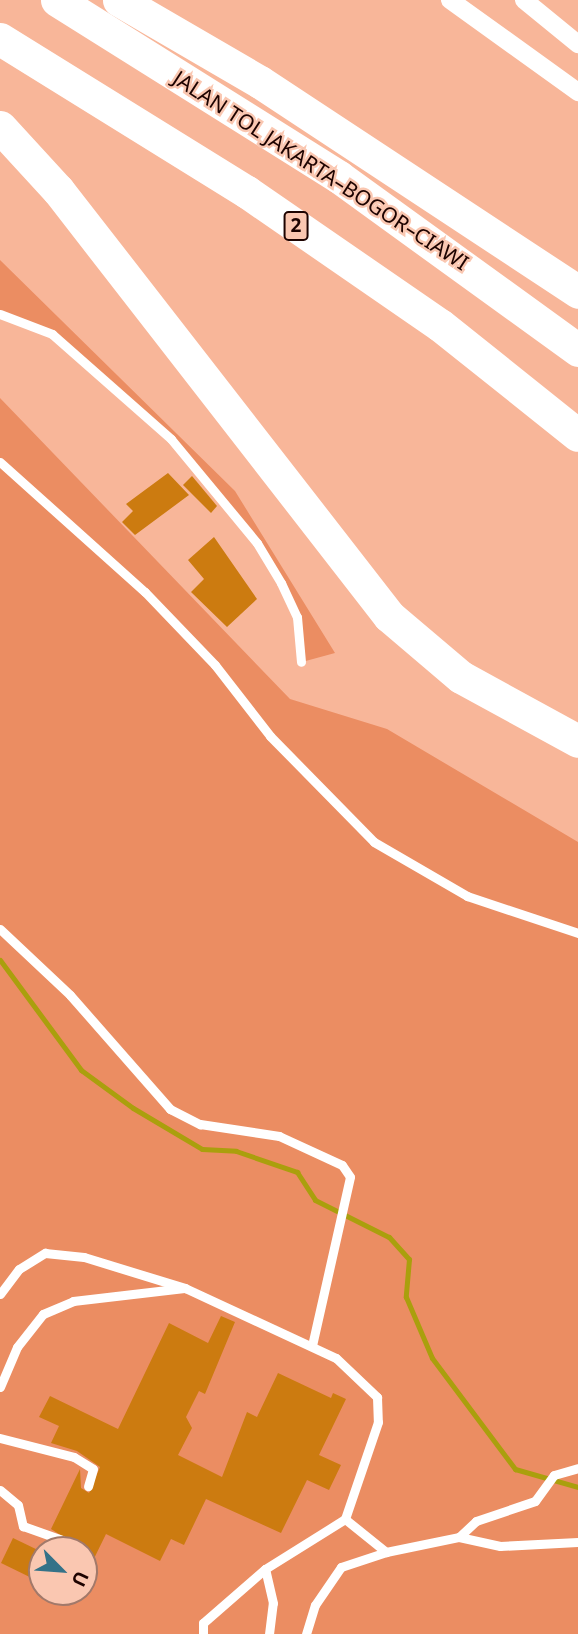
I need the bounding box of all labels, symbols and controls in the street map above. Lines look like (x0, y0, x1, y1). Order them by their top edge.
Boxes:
street label: JALAN TOL JAKARTA–BOGOR–CIAWI (169, 65, 473, 275)
road number: 2 (282, 210, 310, 242)
north arrow (28, 1536, 98, 1606)
text: U (65, 1567, 95, 1591)

